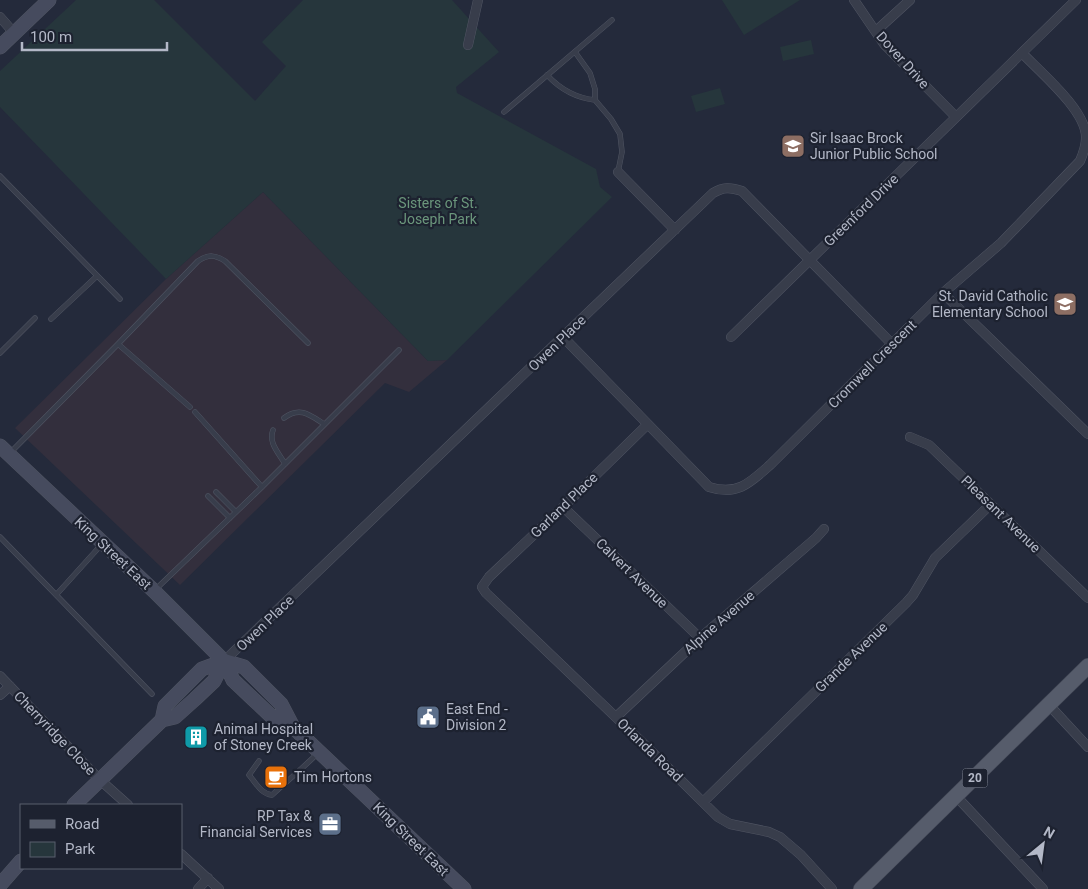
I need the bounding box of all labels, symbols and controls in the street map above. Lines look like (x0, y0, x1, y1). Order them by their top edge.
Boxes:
scale bar (22, 20, 168, 52)
text: 100 m (30, 28, 72, 46)
street label: Dover Drive (873, 28, 933, 92)
place label: Sir Isaac Brock Junior Public School (810, 130, 938, 162)
school or university icon: Sir Isaac Brock Junior Public School (780, 133, 806, 159)
street label: Greenford Drive (821, 171, 901, 249)
park label: Sisters of St. Joseph Park (398, 195, 478, 227)
place label: St. David Catholic Elementary School (932, 288, 1048, 320)
school or university icon: St. David Catholic Elementary School (1052, 291, 1078, 317)
street label: Owen Place (525, 312, 589, 374)
street label: Cromwell Crescent (825, 316, 920, 411)
street label: Garland Place (527, 469, 601, 541)
street label: Pleasant Avenue (958, 472, 1044, 556)
street label: King Street East (71, 513, 155, 593)
street label: Calvert Avenue (593, 535, 671, 611)
street label: Alpine Avenue (680, 587, 758, 657)
street label: Owen Place (233, 592, 297, 654)
street label: Grande Avenue (812, 619, 890, 695)
street label: Cherryridge Close (11, 688, 99, 778)
place label: East End - Division 2 (446, 701, 508, 733)
public building icon: East End - Division 2 (415, 704, 441, 730)
street label: Orlanda Road (614, 715, 686, 785)
place label: Animal Hospital of Stoney Creek (214, 721, 313, 753)
building icon: Animal Hospital of Stoney Creek (183, 724, 209, 750)
cafe icon: Tim Hortons (263, 764, 289, 790)
road number: 20 (962, 768, 988, 788)
place label: Tim Hortons (294, 769, 372, 785)
street label: King Street East (370, 799, 452, 879)
legend (20, 804, 182, 869)
place label: RP Tax & Financial Services (200, 808, 312, 840)
office icon: RP Tax & Financial Services (317, 811, 343, 837)
text: Road (65, 815, 99, 833)
north arrow (1018, 819, 1068, 869)
text: N (1041, 823, 1058, 842)
text: Park (65, 840, 96, 858)

